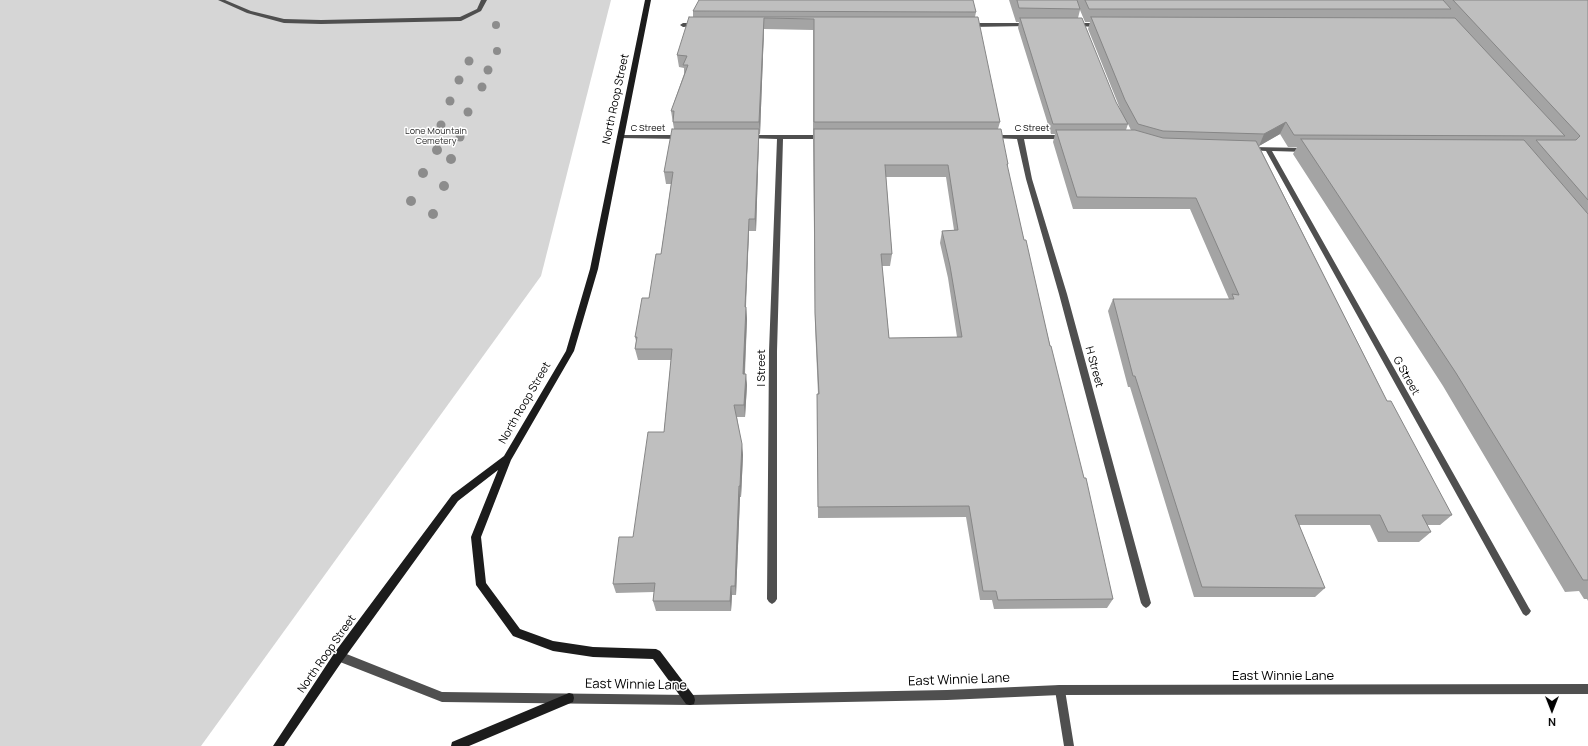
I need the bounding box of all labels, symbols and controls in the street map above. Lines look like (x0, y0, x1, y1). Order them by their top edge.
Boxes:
street label: North Roop Street (600, 53, 632, 145)
street label: C Street (631, 123, 665, 133)
street label: C Street (1015, 123, 1049, 133)
park label: Lone Mountain Cemetery (405, 126, 467, 147)
street label: H Street (1082, 345, 1106, 389)
street label: I Street (755, 349, 769, 387)
street label: G Street (1390, 354, 1422, 398)
street label: North Roop Street (496, 360, 554, 446)
street label: North Roop Street (295, 612, 359, 696)
street label: East Winnie Lane (1232, 668, 1334, 684)
street label: East Winnie Lane (908, 670, 1010, 690)
street label: East Winnie Lane (585, 676, 687, 694)
north arrow (1532, 690, 1572, 730)
text: N (1548, 715, 1556, 730)

